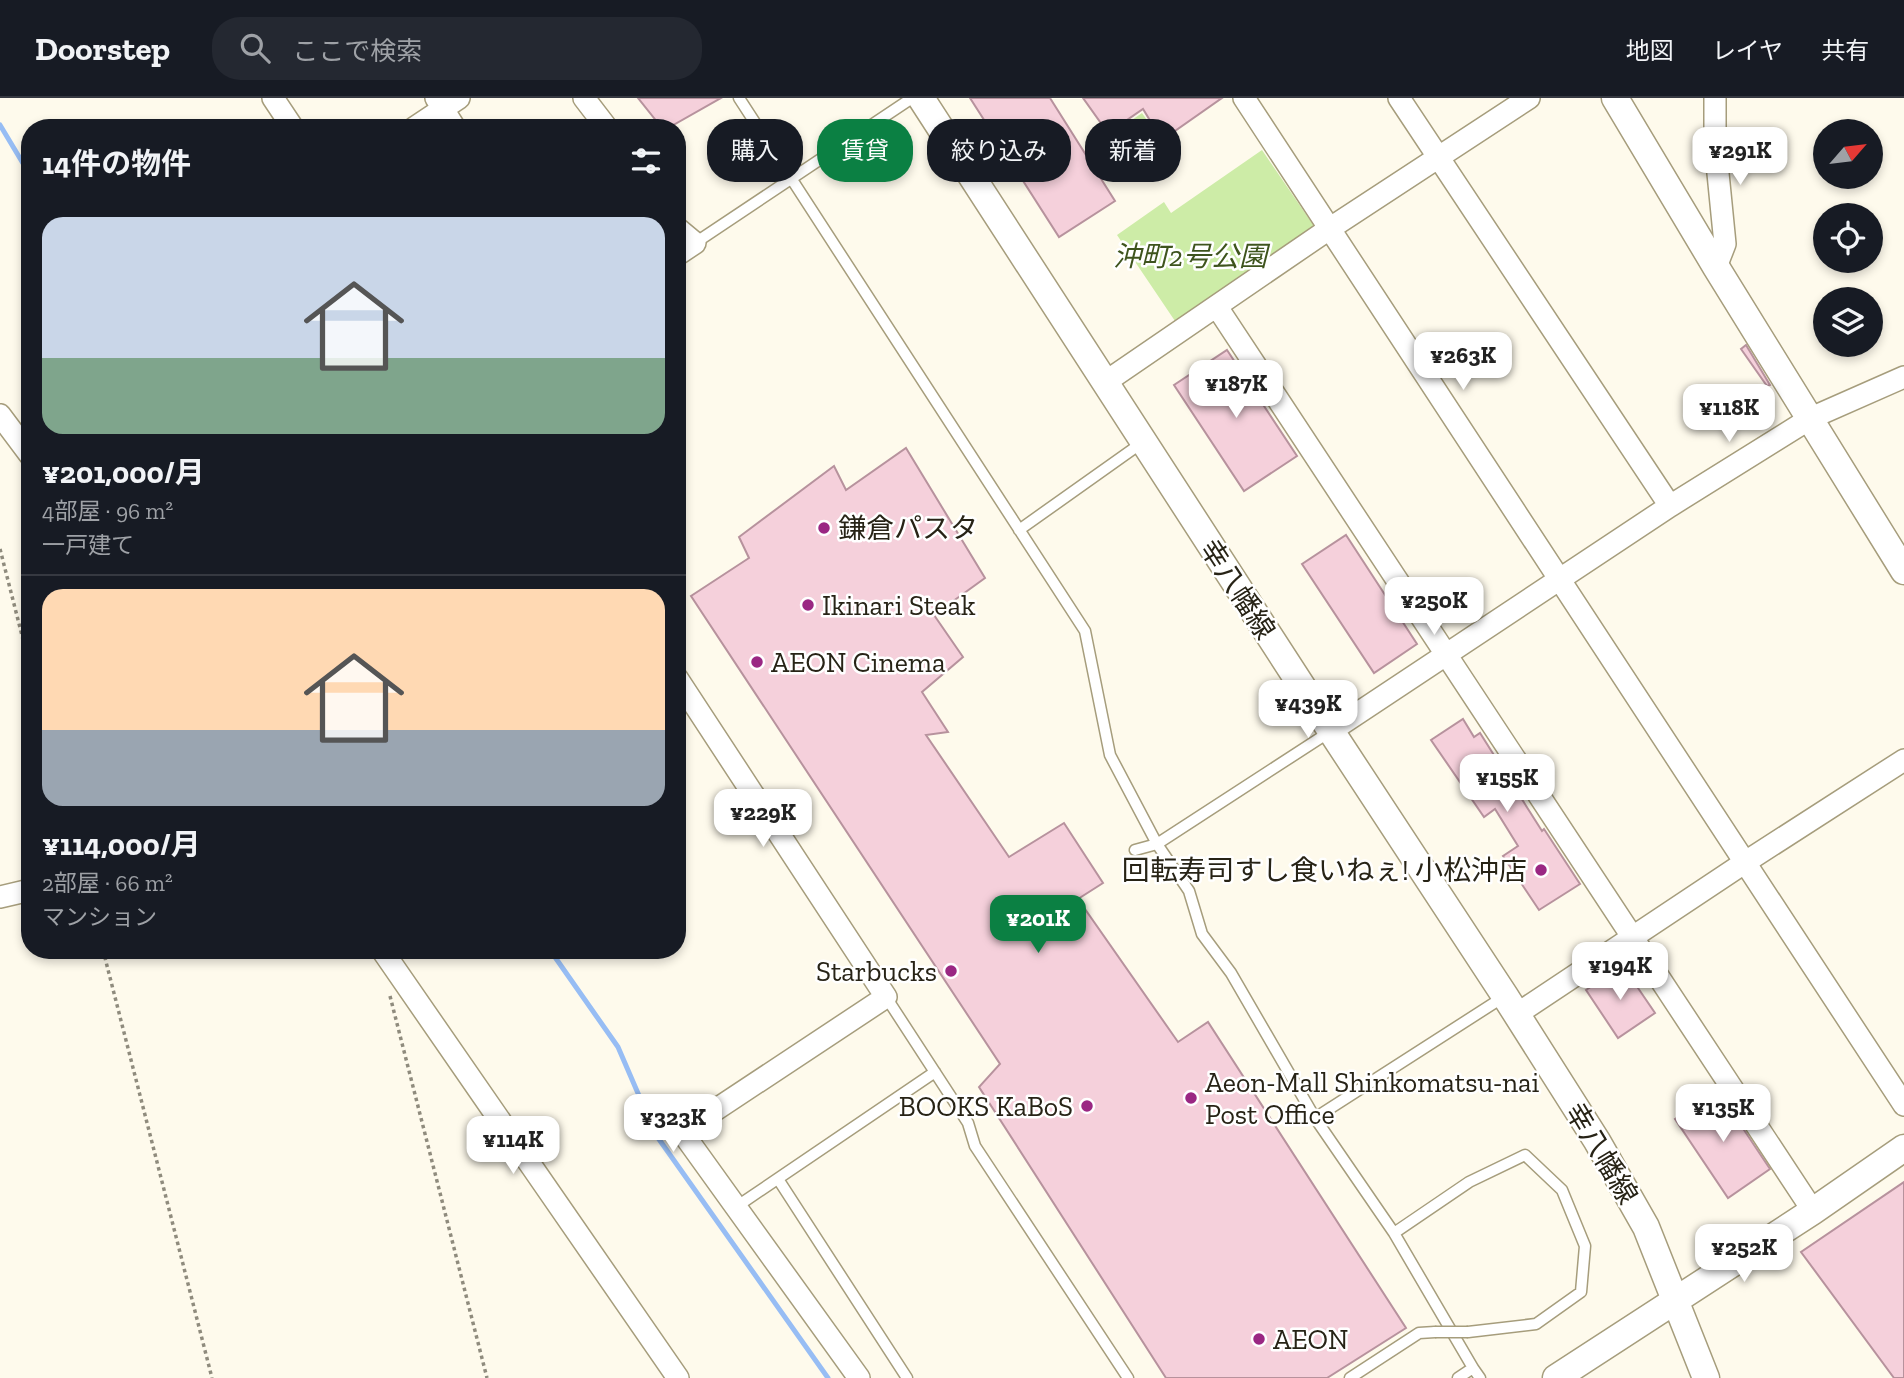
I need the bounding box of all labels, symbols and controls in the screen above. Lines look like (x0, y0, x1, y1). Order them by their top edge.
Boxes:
search box (212, 17, 702, 80)
text: Doorstep (35, 29, 170, 68)
icon: search (236, 29, 274, 67)
text: ここで検索 (292, 35, 422, 67)
text: 地図 (1626, 36, 1674, 65)
text: レイヤ (1712, 36, 1783, 65)
text: 共有 (1821, 36, 1869, 65)
chip: 購入 (707, 119, 803, 182)
chip: 賃貸 (817, 119, 913, 182)
chip: 絞り込み (927, 119, 1071, 182)
chip: 新着 (1085, 119, 1181, 182)
north arrow (1813, 119, 1883, 189)
map controls (1813, 119, 1883, 357)
pin: ¥291K (1691, 127, 1789, 187)
text: ¥291K (1708, 136, 1772, 164)
icon: filters (627, 142, 665, 180)
text: 14件の物件 (42, 146, 191, 182)
button: locate (1813, 203, 1883, 273)
park label: 沖町2号公園 (1113, 240, 1271, 273)
icon: home (291, 263, 417, 389)
button: layers (1813, 287, 1883, 357)
pin: ¥263K (1414, 332, 1512, 392)
text: ¥263K (1430, 341, 1496, 369)
pin: ¥187K (1187, 360, 1285, 420)
text: ¥187K (1205, 369, 1267, 397)
pin: ¥118K (1680, 384, 1778, 444)
text: ¥118K (1699, 393, 1759, 421)
text: ¥201,000/月 (42, 455, 205, 491)
text: 4部屋 · 96 m² (42, 497, 173, 525)
place label: 鎌倉パスタ (838, 512, 978, 545)
marker: 鎌倉パスタ (816, 520, 832, 536)
text: 一戸建て (42, 531, 134, 559)
street label: 幸八幡線 (1193, 533, 1282, 645)
pin: ¥250K (1385, 578, 1483, 637)
text: ¥250K (1401, 586, 1467, 614)
place label: Ikinari Steak (822, 589, 976, 622)
marker: Ikinari Steak (800, 597, 816, 613)
icon: home (291, 635, 417, 761)
place label: AEON Cinema (771, 646, 946, 679)
marker: AEON Cinema (749, 654, 765, 670)
pin: ¥439K (1259, 680, 1357, 740)
text: ¥439K (1275, 689, 1341, 717)
pin: ¥155K (1458, 754, 1556, 814)
text: ¥155K (1476, 763, 1538, 791)
pin: ¥229K (714, 790, 812, 849)
text: ¥229K (730, 798, 796, 826)
text: ¥114,000/月 (42, 827, 201, 863)
place label: 回転寿司すし食いねぇ! 小松沖店 (1122, 854, 1527, 887)
marker: 回転寿司すし食いねぇ! 小松沖店 (1533, 862, 1549, 878)
text: 2部屋 · 66 m² (42, 869, 173, 897)
pin: ¥201K (989, 896, 1087, 955)
text: マンション (42, 903, 157, 931)
text: ¥201K (1006, 904, 1070, 932)
pin: ¥194K (1571, 942, 1669, 1002)
text: ¥194K (1588, 951, 1652, 979)
place label: Starbucks (816, 955, 937, 988)
marker: Starbucks (943, 963, 959, 979)
place label: Aeon-Mall Shinkomatsu-nai Post Office (1205, 1066, 1540, 1131)
pin: ¥135K (1674, 1084, 1772, 1144)
place label: BOOKS KaBoS (899, 1090, 1073, 1123)
marker: Aeon-Mall Shinkomatsu-nai Post Office (1183, 1090, 1199, 1106)
text: ¥135K (1692, 1093, 1754, 1121)
pin: ¥323K (624, 1094, 722, 1154)
street label: 幸八幡線 (1559, 1097, 1645, 1210)
marker: BOOKS KaBoS (1079, 1098, 1095, 1114)
text: ¥323K (640, 1103, 706, 1131)
pin: ¥114K (464, 1116, 562, 1176)
text: ¥114K (483, 1125, 543, 1153)
pin: ¥252K (1695, 1224, 1793, 1284)
text: ¥252K (1711, 1233, 1777, 1261)
place label: AEON (1273, 1323, 1348, 1356)
marker: AEON (1251, 1331, 1267, 1347)

